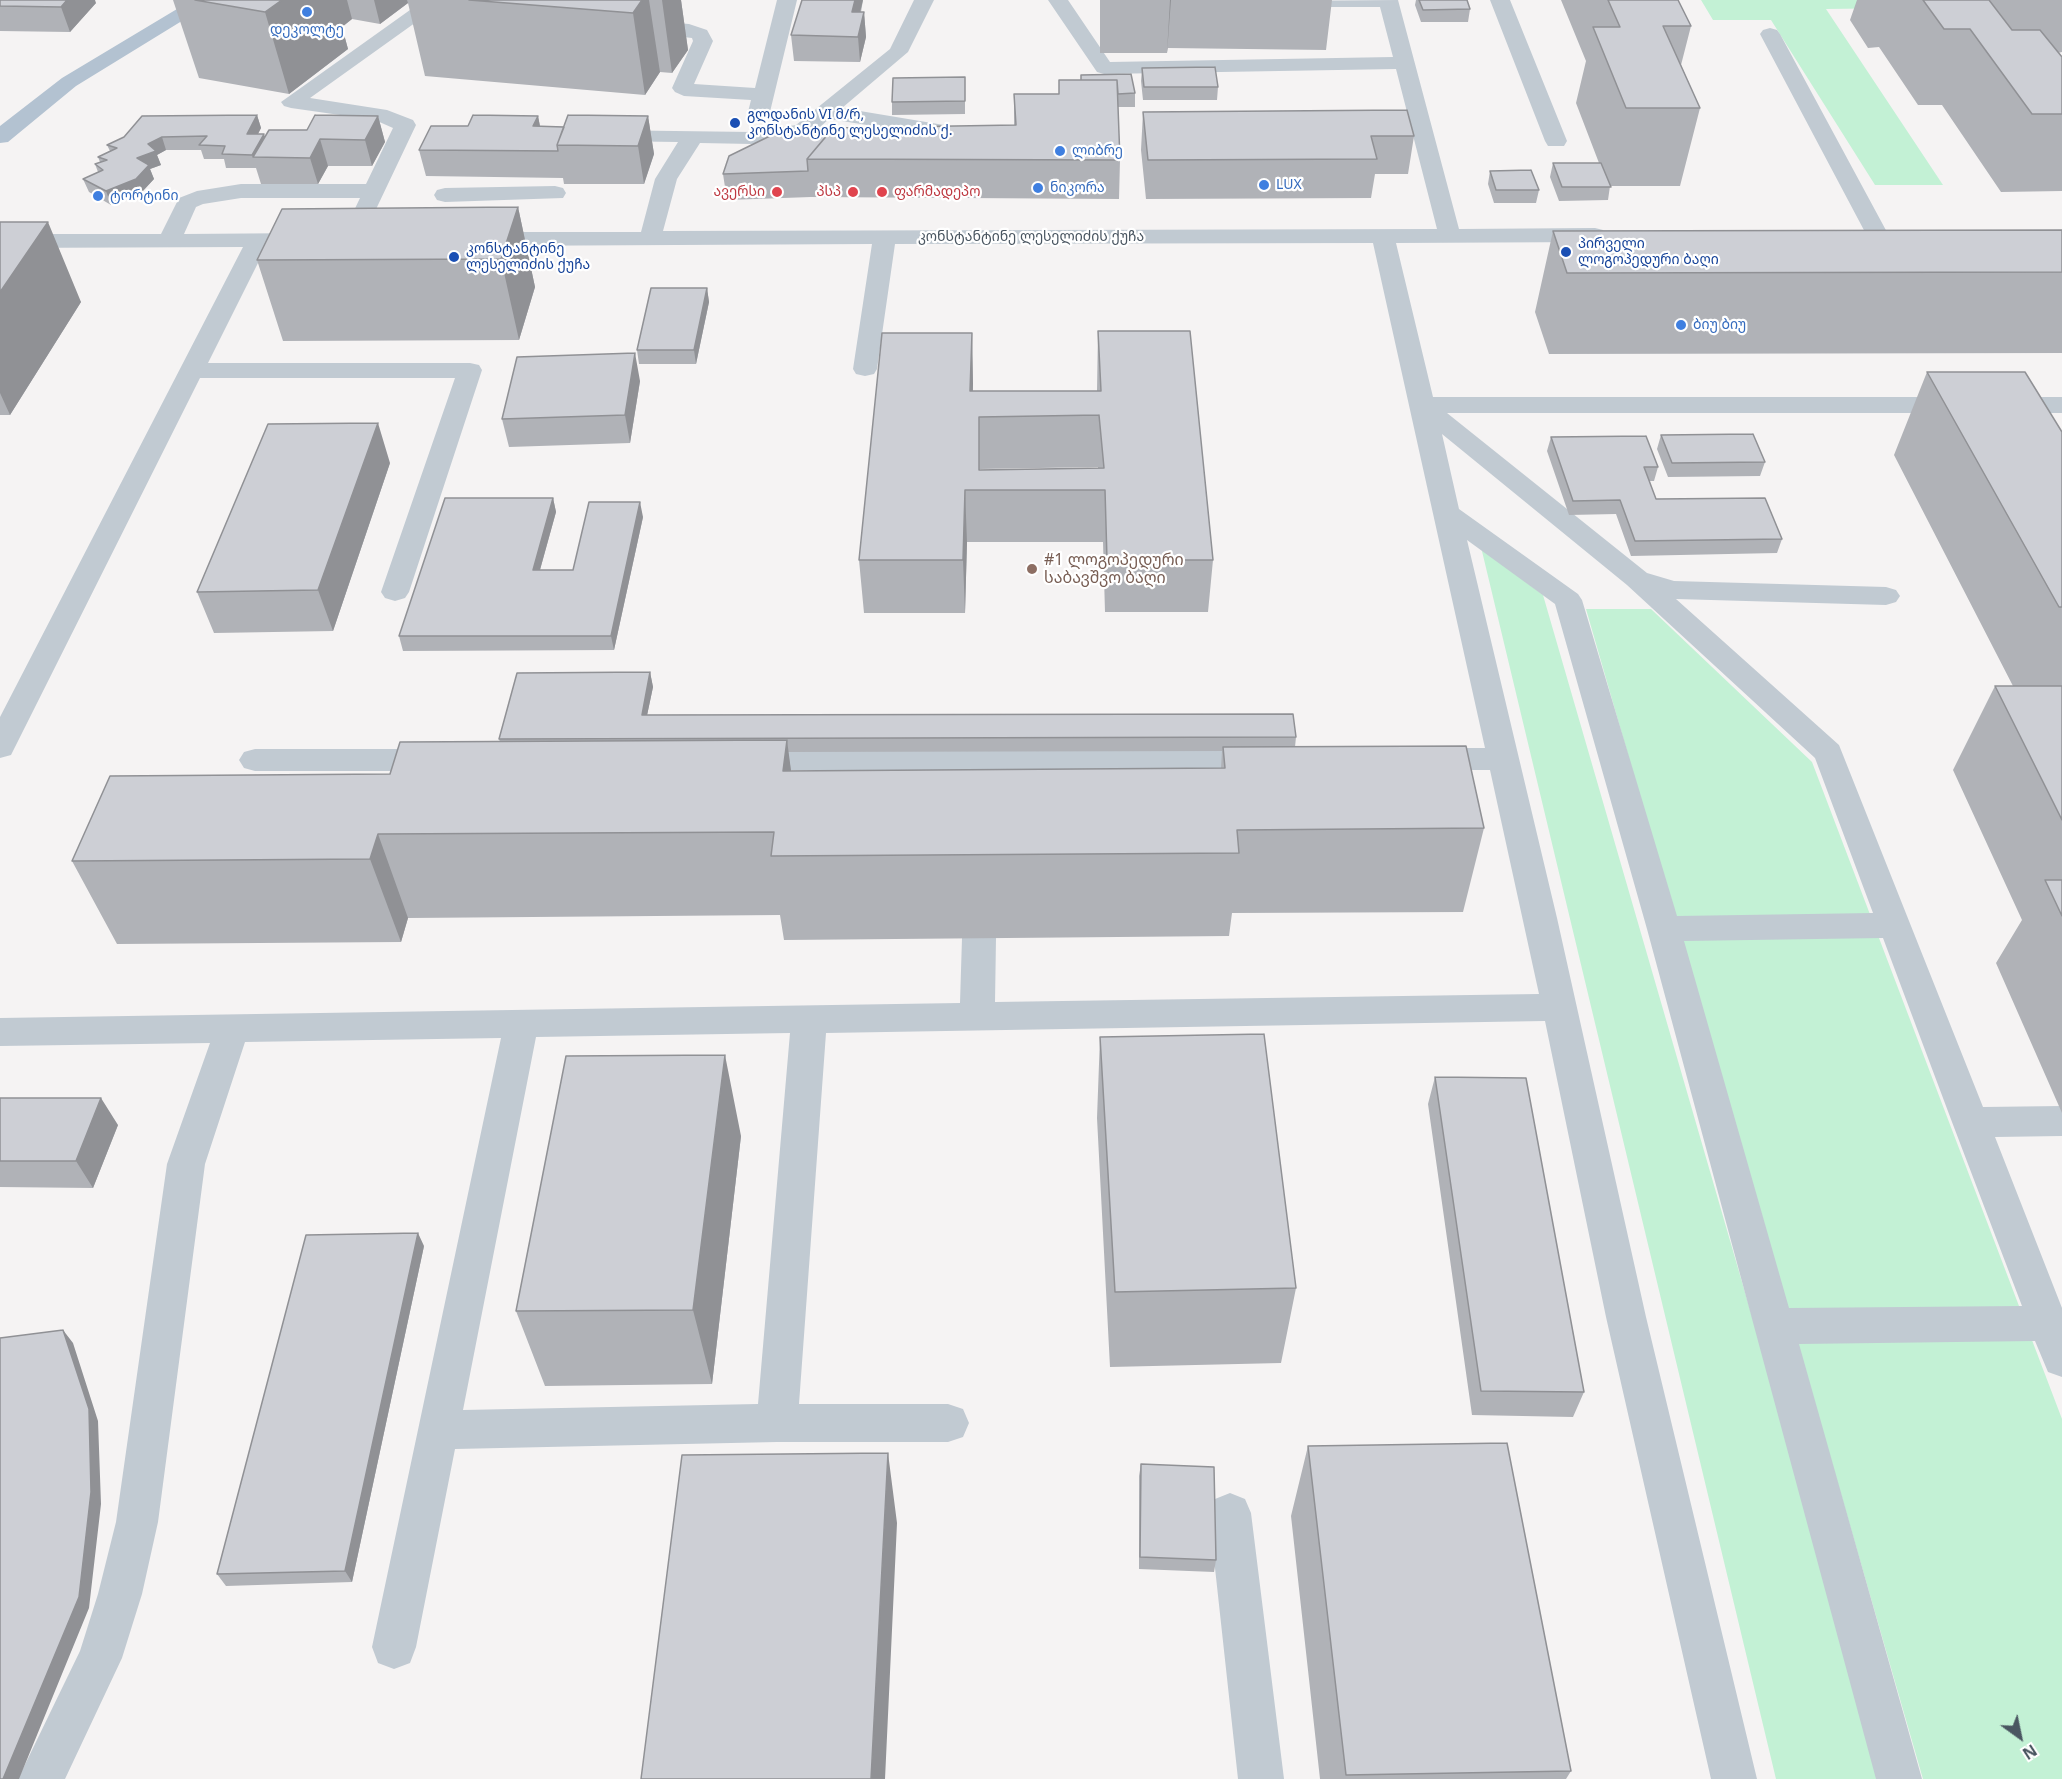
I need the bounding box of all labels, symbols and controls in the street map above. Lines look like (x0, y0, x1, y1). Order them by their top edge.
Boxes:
marker: დეკოლტე (300, 5, 314, 19)
place label: დეკოლტე (270, 22, 344, 38)
place label: გლდანის VI მ/რ, კონსტანტინე ლესელიძის ქ. (747, 107, 953, 140)
marker: გლდანის VI მ/რ, კონსტანტინე ლესელიძის ქ. (728, 116, 742, 130)
place label: ლიბრე (1072, 143, 1123, 159)
marker: ლიბრე (1053, 144, 1067, 158)
place label: LUX (1276, 177, 1302, 193)
marker: LUX (1257, 178, 1271, 192)
place label: ნიკორა (1050, 180, 1105, 196)
marker: ნიკორა (1031, 181, 1045, 195)
place label: ავერსი (713, 184, 765, 200)
place label: პსპ (816, 184, 841, 200)
place label: ფარმადეპო (894, 184, 980, 200)
marker: ავერსი (770, 185, 784, 199)
marker: პსპ (846, 185, 860, 199)
marker: ფარმადეპო (875, 185, 889, 199)
place label: ტორტინი (110, 188, 179, 204)
marker: ტორტინი (91, 189, 105, 203)
street label: კონსტანტინე ლესელიძის ქუჩა (918, 229, 1144, 245)
place label: პირველი ლოგოპედური ბაღი (1578, 236, 1719, 268)
place label: კონსტანტინე ლესელიძის ქუჩა (466, 241, 590, 274)
marker: პირველი ლოგოპედური ბაღი (1559, 245, 1573, 259)
marker: კონსტანტინე ლესელიძის ქუჩა (447, 250, 461, 264)
place label: ბიუ ბიუ (1693, 317, 1746, 333)
marker: ბიუ ბიუ (1674, 318, 1688, 332)
place label: #1 ლოგოპედური საბავშვო ბაღი (1044, 550, 1184, 588)
marker: #1 ლოგოპედური საბავშვო ბაღი (1025, 562, 1039, 576)
north arrow (1990, 1707, 2050, 1767)
text: N (2018, 1739, 2041, 1765)

